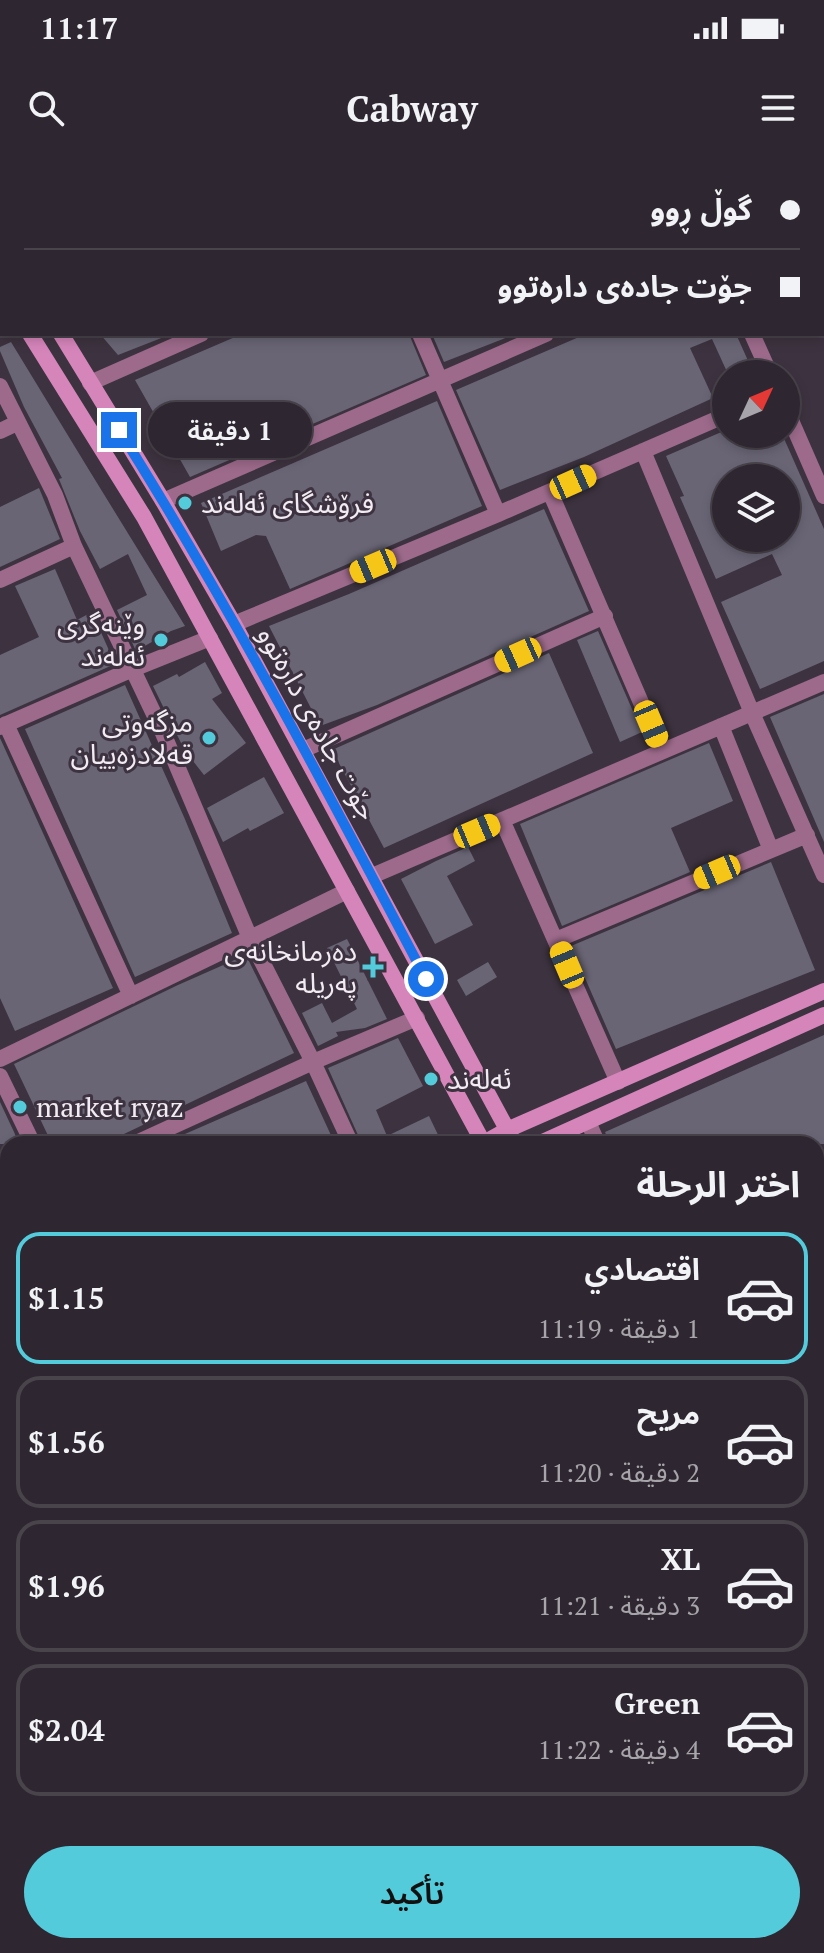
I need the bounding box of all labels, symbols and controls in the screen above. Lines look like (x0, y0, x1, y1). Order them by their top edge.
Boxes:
text: 11:17 (40, 8, 118, 48)
text: Cabway (346, 85, 478, 132)
icon: search (24, 86, 68, 130)
icon: menu (756, 86, 800, 130)
text: گوڵ ڕوو (650, 189, 752, 229)
text: جۆت جادەی دارەتوو (497, 266, 752, 306)
north arrow (712, 360, 800, 448)
map controls (712, 360, 800, 552)
callout: 1 دقيقة (147, 402, 311, 458)
route end (101, 412, 137, 448)
text: 1 دقيقة (188, 413, 272, 447)
car (546, 461, 600, 503)
button: layers (712, 464, 800, 552)
place label: فرۆشگای ئەلەند (201, 484, 374, 521)
marker: فرۆشگای ئەلەند (176, 494, 194, 512)
car (346, 546, 400, 586)
place label: وێنەگری ئەلەند (57, 605, 145, 674)
street label: جۆت جادەی دارەتوو (250, 619, 387, 826)
marker: وێنەگری ئەلەند (152, 631, 170, 649)
car (491, 634, 545, 676)
car (631, 697, 671, 751)
place label: مزگەوتی قەلادزەییان (71, 703, 193, 772)
marker: مزگەوتی قەلادزەییان (200, 729, 218, 747)
car (450, 811, 504, 851)
car (690, 852, 744, 892)
place label: دەرمانخانەی پەریلە (224, 932, 357, 1001)
car (547, 938, 587, 992)
marker: دەرمانخانەی پەریلە (364, 958, 382, 976)
route start (408, 961, 444, 997)
place label: ئەلەند (447, 1060, 511, 1097)
marker: ئەلەند (422, 1070, 440, 1088)
place label: market ryaz (36, 1088, 184, 1125)
marker: market ryaz (11, 1098, 29, 1116)
text: اختر الرحلة (637, 1160, 800, 1207)
text: اقتصادي (585, 1249, 700, 1289)
icon: car (724, 1262, 796, 1334)
text: $1.15 (28, 1278, 105, 1318)
text: 1 دقيقة · 11:19 (538, 1311, 700, 1345)
text: مريح (637, 1393, 700, 1433)
icon: car (724, 1406, 796, 1478)
text: $1.56 (28, 1422, 105, 1462)
text: 2 دقيقة · 11:20 (538, 1455, 700, 1489)
text: XL (661, 1539, 700, 1579)
icon: car (724, 1550, 796, 1622)
text: $1.96 (28, 1566, 105, 1606)
text: 3 دقيقة · 11:21 (538, 1588, 700, 1622)
text: Green (614, 1683, 700, 1723)
icon: car (724, 1694, 796, 1766)
text: $2.04 (28, 1710, 105, 1750)
text: 4 دقيقة · 11:22 (538, 1732, 700, 1766)
button: تأكيد (24, 1846, 800, 1938)

